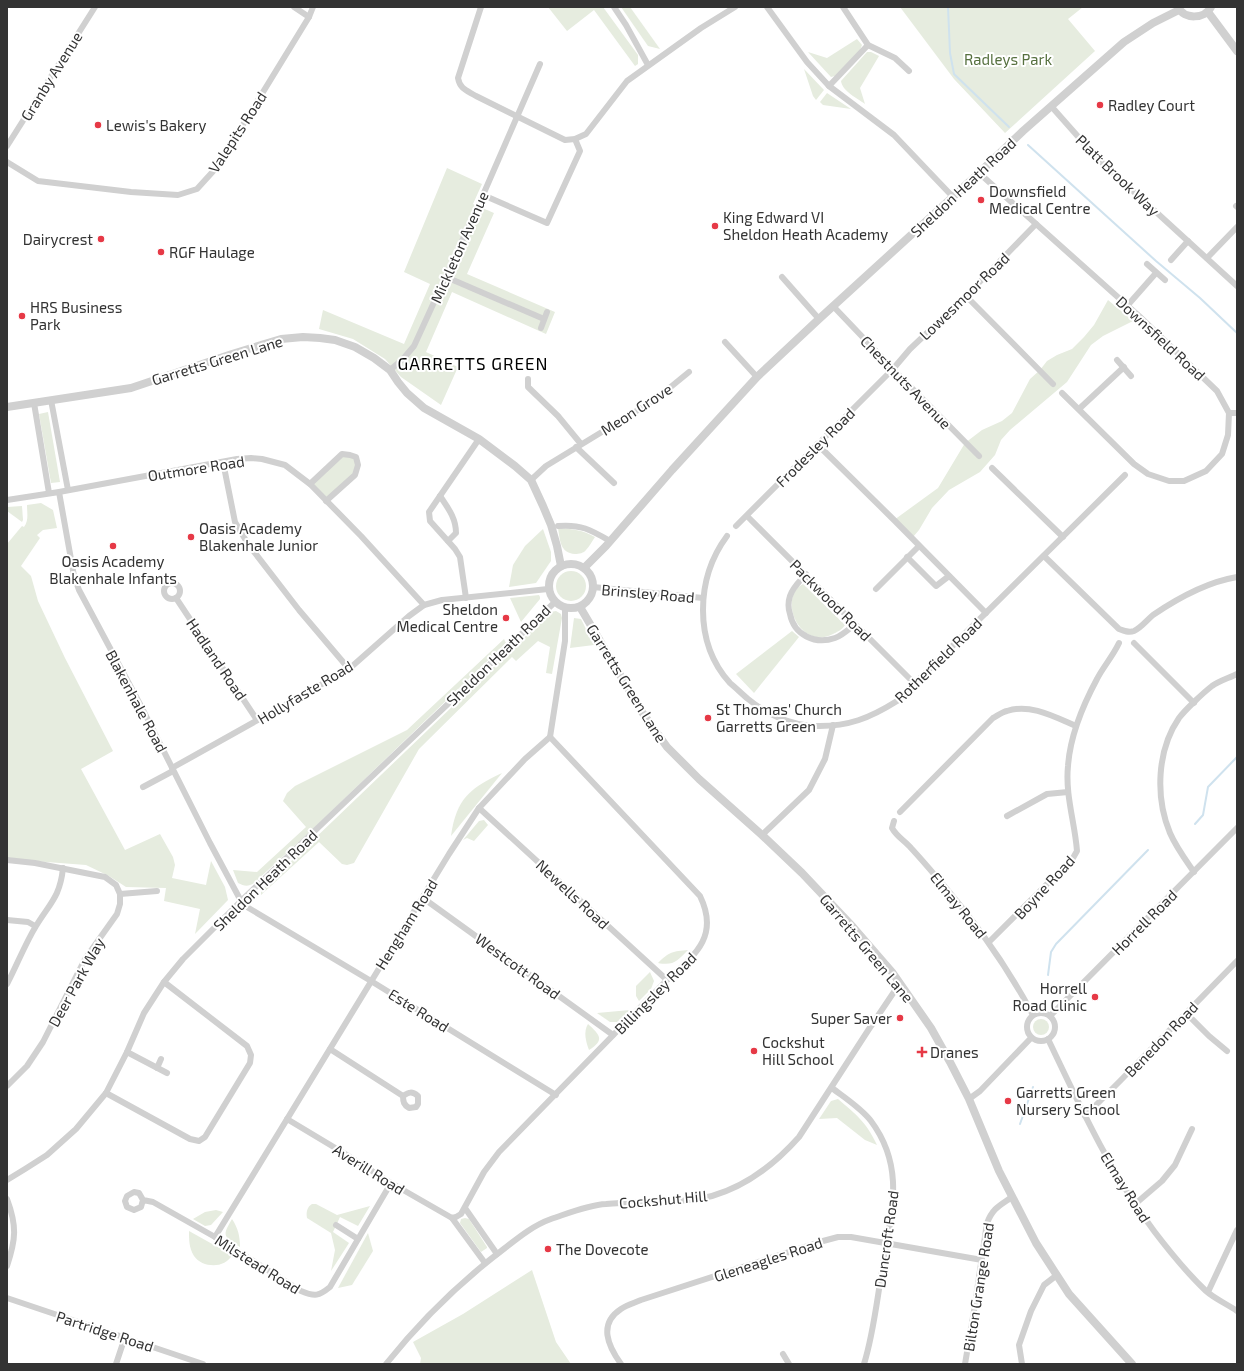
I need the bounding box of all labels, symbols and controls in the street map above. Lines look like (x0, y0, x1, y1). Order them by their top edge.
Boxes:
street label: Granby Avenue (16, 28, 86, 124)
park label: Radleys Park (964, 50, 1052, 68)
street label: Valepits Road (204, 88, 270, 176)
place label: Radley Court (1108, 96, 1195, 114)
marker: Radley Court (1095, 100, 1105, 110)
place label: Lewis's Bakery (106, 116, 207, 134)
marker: Lewis's Bakery (93, 120, 103, 130)
street label: Platt Brook Way (1072, 131, 1164, 219)
street label: Sheldon Heath Road (907, 134, 1019, 240)
place label: Downsfield Medical Centre (989, 182, 1090, 217)
street label: Mickleton Avenue (426, 188, 492, 306)
marker: Downsfield Medical Centre (976, 195, 986, 205)
place label: King Edward VI Sheldon Heath Academy (723, 208, 888, 243)
marker: King Edward VI Sheldon Heath Academy (710, 221, 720, 231)
place label: Dairycrest (23, 230, 93, 248)
marker: Dairycrest (96, 234, 106, 244)
place label: RGF Haulage (169, 243, 255, 261)
marker: RGF Haulage (156, 247, 166, 257)
street label: Lowesmoor Road (915, 249, 1013, 343)
street label: Downsfield Road (1113, 292, 1209, 384)
place label: HRS Business Park (30, 298, 122, 333)
marker: HRS Business Park (17, 311, 27, 321)
street label: Garretts Green Lane (149, 332, 285, 388)
street label: Chestnuts Avenue (857, 332, 955, 432)
district label: GARRETTS GREEN (397, 353, 549, 373)
street label: Meon Grove (597, 379, 675, 439)
street label: Frodesley Road (772, 404, 858, 490)
street label: Outmore Road (146, 451, 246, 485)
place label: Oasis Academy Blakenhale Junior (199, 519, 318, 554)
marker: Oasis Academy Blakenhale Junior (186, 532, 196, 542)
marker: Oasis Academy Blakenhale Infants (108, 541, 118, 551)
place label: Oasis Academy Blakenhale Infants (49, 552, 177, 587)
street label: Packwood Road (787, 556, 875, 644)
street label: Brinsley Road (601, 580, 695, 606)
place label: Sheldon Medical Centre (397, 600, 498, 635)
street label: Sheldon Heath Road (442, 601, 554, 709)
marker: Sheldon Medical Centre (501, 613, 511, 623)
street label: Rotherfield Road (891, 614, 985, 706)
street label: Hadland Road (183, 615, 251, 703)
street label: Garretts Green Lane (583, 621, 671, 745)
street label: Blakenhale Road (102, 647, 172, 755)
street label: Hollyfaste Road (254, 656, 356, 728)
place label: St Thomas' Church Garretts Green (716, 700, 842, 735)
marker: St Thomas' Church Garretts Green (703, 713, 713, 723)
street label: Sheldon Heath Road (209, 826, 321, 934)
street label: Boyne Road (1010, 851, 1078, 923)
street label: Newells Road (533, 856, 613, 932)
street label: Elmay Road (927, 868, 991, 942)
street label: Hengham Road (371, 875, 441, 973)
street label: Horrell Road (1108, 886, 1180, 958)
street label: Garretts Green Lane (816, 890, 918, 1006)
street label: Westcott Road (472, 929, 564, 1003)
street label: Deer Park Way (44, 934, 108, 1030)
street label: Billingsley Road (610, 948, 700, 1038)
place label: Horrell Road Clinic (1013, 979, 1088, 1014)
street label: Este Road (386, 984, 452, 1036)
marker: Horrell Road Clinic (1090, 992, 1100, 1002)
street label: Benedon Road (1121, 998, 1201, 1080)
place label: Super Saver (811, 1009, 892, 1027)
marker: Super Saver (895, 1013, 905, 1023)
place label: Cockshut Hill School (762, 1033, 834, 1068)
place label: Dranes (930, 1043, 979, 1061)
marker: Cockshut Hill School (749, 1046, 759, 1056)
marker: Dranes (917, 1047, 927, 1057)
place label: Garretts Green Nursery School (1016, 1083, 1120, 1118)
marker: Garretts Green Nursery School (1003, 1096, 1013, 1106)
street label: Averill Road (330, 1140, 408, 1198)
street label: Elmay Road (1097, 1148, 1155, 1226)
street label: Cockshut Hill (618, 1186, 708, 1212)
street label: Duncroft Road (870, 1189, 902, 1289)
street label: Bilton Grange Road (959, 1221, 997, 1353)
street label: Milstead Road (212, 1231, 304, 1297)
street label: Gleneagles Road (711, 1233, 825, 1285)
place label: The Dovecote (556, 1240, 649, 1258)
marker: The Dovecote (543, 1244, 553, 1254)
street label: Partridge Road (54, 1307, 156, 1355)

